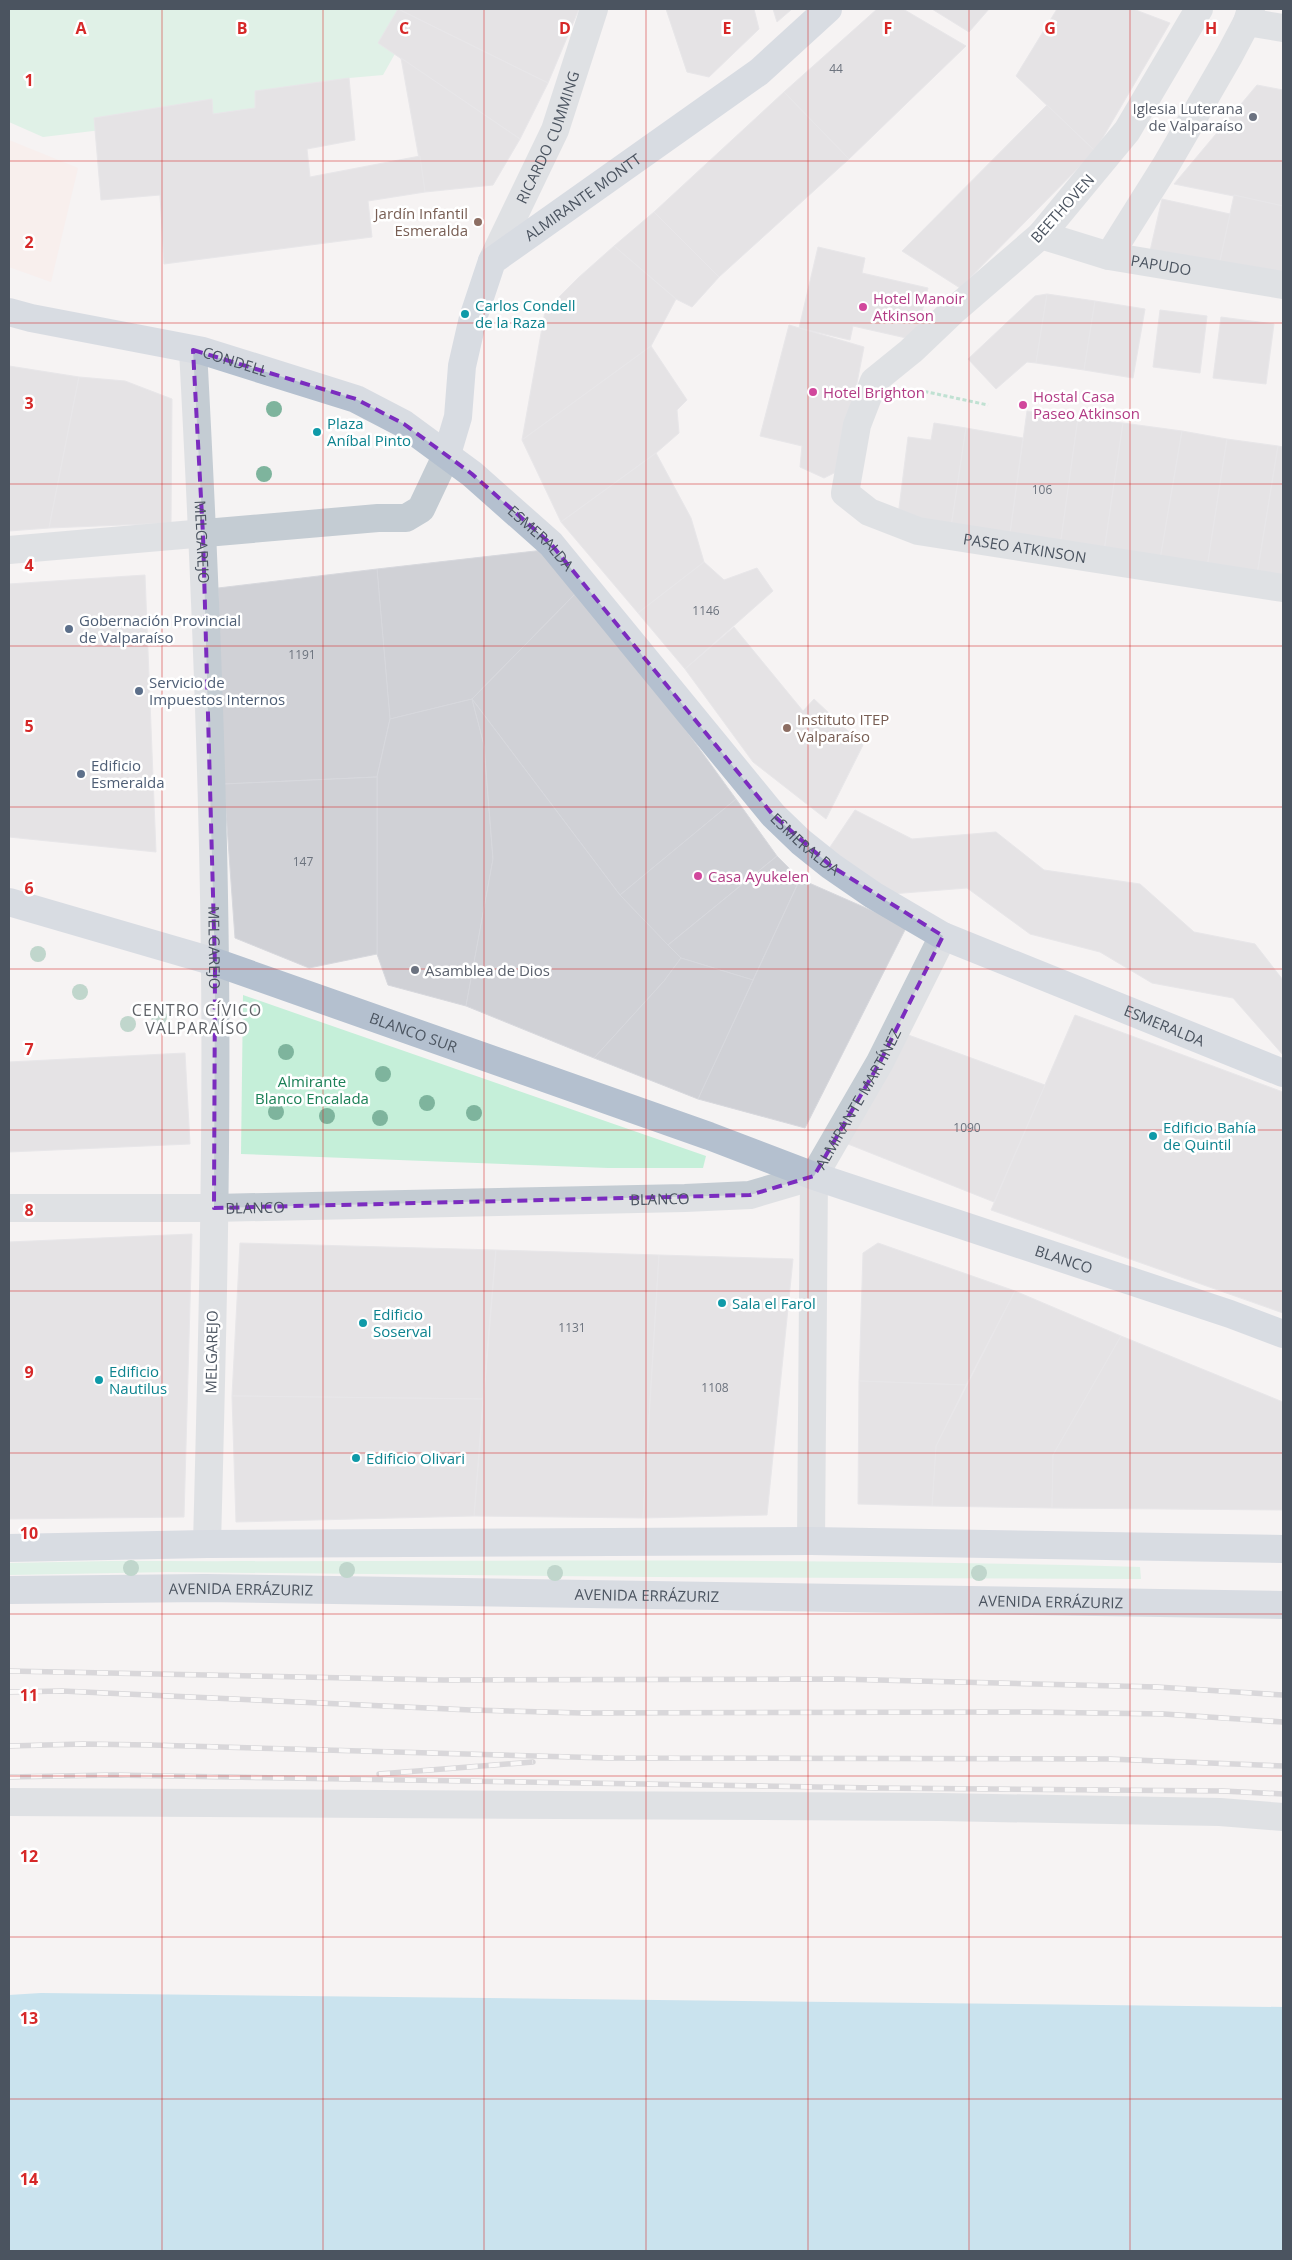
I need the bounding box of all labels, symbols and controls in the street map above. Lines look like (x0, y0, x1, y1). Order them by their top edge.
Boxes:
text: A (75, 17, 87, 39)
text: B (237, 17, 247, 39)
text: C (399, 17, 409, 39)
text: D (559, 17, 571, 39)
text: E (723, 17, 732, 39)
text: F (884, 17, 892, 39)
text: G (1044, 17, 1056, 39)
text: H (1205, 17, 1217, 39)
house number: 44 (829, 60, 843, 77)
street label: RICARDO CUMMING (511, 68, 583, 207)
text: 1 (24, 69, 34, 91)
place label: Iglesia Luterana de Valparaíso (1132, 98, 1243, 135)
marker: Iglesia Luterana de Valparaíso (1247, 111, 1259, 123)
street label: ALMIRANTE MONTT (520, 148, 645, 245)
street label: BEETHOVEN (1026, 169, 1098, 247)
place label: Jardín Infantil Esmeralda (373, 203, 468, 240)
marker: Jardín Infantil Esmeralda (472, 216, 484, 228)
text: 2 (24, 231, 34, 253)
street label: PAPUDO (1129, 250, 1193, 280)
place label: Hotel Manoir Atkinson (873, 288, 965, 325)
place label: Carlos Condell de la Raza (475, 295, 576, 332)
marker: Hotel Manoir Atkinson (857, 301, 869, 313)
marker: Carlos Condell de la Raza (459, 308, 471, 320)
street label: CONDELL (200, 342, 271, 381)
place label: Hotel Brighton (823, 382, 925, 402)
marker: Hotel Brighton (807, 386, 819, 398)
place label: Hostal Casa Paseo Atkinson (1033, 386, 1140, 423)
text: 3 (24, 392, 34, 414)
marker: Hostal Casa Paseo Atkinson (1017, 399, 1029, 411)
place label: Plaza Aníbal Pinto (327, 413, 411, 450)
marker: Plaza Aníbal Pinto (311, 426, 323, 438)
house number: 106 (1032, 481, 1052, 498)
street label: MELGAREJO (191, 500, 214, 584)
street label: ESMERALDA (504, 501, 579, 575)
street label: PASEO ATKINSON (962, 528, 1088, 567)
text: 4 (24, 554, 34, 576)
house number: 1146 (692, 602, 720, 619)
place label: Gobernación Provincial de Valparaíso (79, 610, 241, 647)
marker: Gobernación Provincial de Valparaíso (63, 623, 75, 635)
house number: 1191 (288, 646, 316, 663)
place label: Servicio de Impuestos Internos (149, 672, 285, 709)
marker: Servicio de Impuestos Internos (133, 685, 145, 697)
place label: Instituto ITEP Valparaíso (797, 709, 889, 746)
text: 5 (24, 715, 34, 737)
marker: Instituto ITEP Valparaíso (781, 722, 793, 734)
place label: Edificio Esmeralda (91, 755, 165, 792)
marker: Edificio Esmeralda (75, 768, 87, 780)
street label: ESMERALDA (766, 808, 844, 879)
house number: 147 (293, 853, 313, 870)
place label: Casa Ayukelen (708, 866, 809, 886)
marker: Casa Ayukelen (692, 870, 704, 882)
text: 6 (24, 877, 34, 899)
street label: MELGAREJO (204, 906, 225, 989)
place label: Asamblea de Dios (425, 960, 550, 980)
marker: Asamblea de Dios (409, 964, 421, 976)
district label: CENTRO CÍVICO VALPARAÍSO (132, 999, 262, 1039)
street label: ESMERALDA (1121, 1000, 1208, 1051)
street label: BLANCO SUR (367, 1007, 461, 1057)
street label: ALMIRANTE MARTÍNEZ (810, 1025, 905, 1173)
text: 7 (24, 1038, 34, 1060)
park label: Almirante Blanco Encalada (255, 1071, 369, 1108)
place label: Edificio Bahía de Quintil (1163, 1117, 1256, 1154)
house number: 1090 (953, 1119, 981, 1136)
marker: Edificio Bahía de Quintil (1147, 1130, 1159, 1142)
street label: BLANCO (630, 1188, 690, 1209)
street label: BLANCO (225, 1197, 285, 1218)
text: 8 (24, 1199, 34, 1221)
street label: BLANCO (1033, 1240, 1095, 1278)
place label: Sala el Farol (732, 1293, 816, 1313)
marker: Sala el Farol (716, 1297, 728, 1309)
place label: Edificio Soserval (373, 1304, 432, 1341)
street label: MELGAREJO (200, 1310, 222, 1394)
marker: Edificio Soserval (357, 1317, 369, 1329)
house number: 1131 (558, 1319, 586, 1336)
text: 9 (24, 1361, 34, 1383)
place label: Edificio Nautilus (109, 1361, 167, 1398)
marker: Edificio Nautilus (93, 1374, 105, 1386)
house number: 1108 (701, 1379, 729, 1396)
place label: Edificio Olivari (366, 1448, 465, 1468)
marker: Edificio Olivari (350, 1452, 362, 1464)
text: 10 (20, 1522, 38, 1544)
street label: AVENIDA ERRÁZURIZ (169, 1578, 313, 1600)
street label: AVENIDA ERRÁZURIZ (575, 1584, 719, 1606)
street label: AVENIDA ERRÁZURIZ (978, 1590, 1123, 1612)
text: 11 (20, 1684, 38, 1706)
text: 12 (20, 1845, 38, 1867)
text: 13 (20, 2007, 38, 2029)
text: 14 (20, 2168, 38, 2190)

